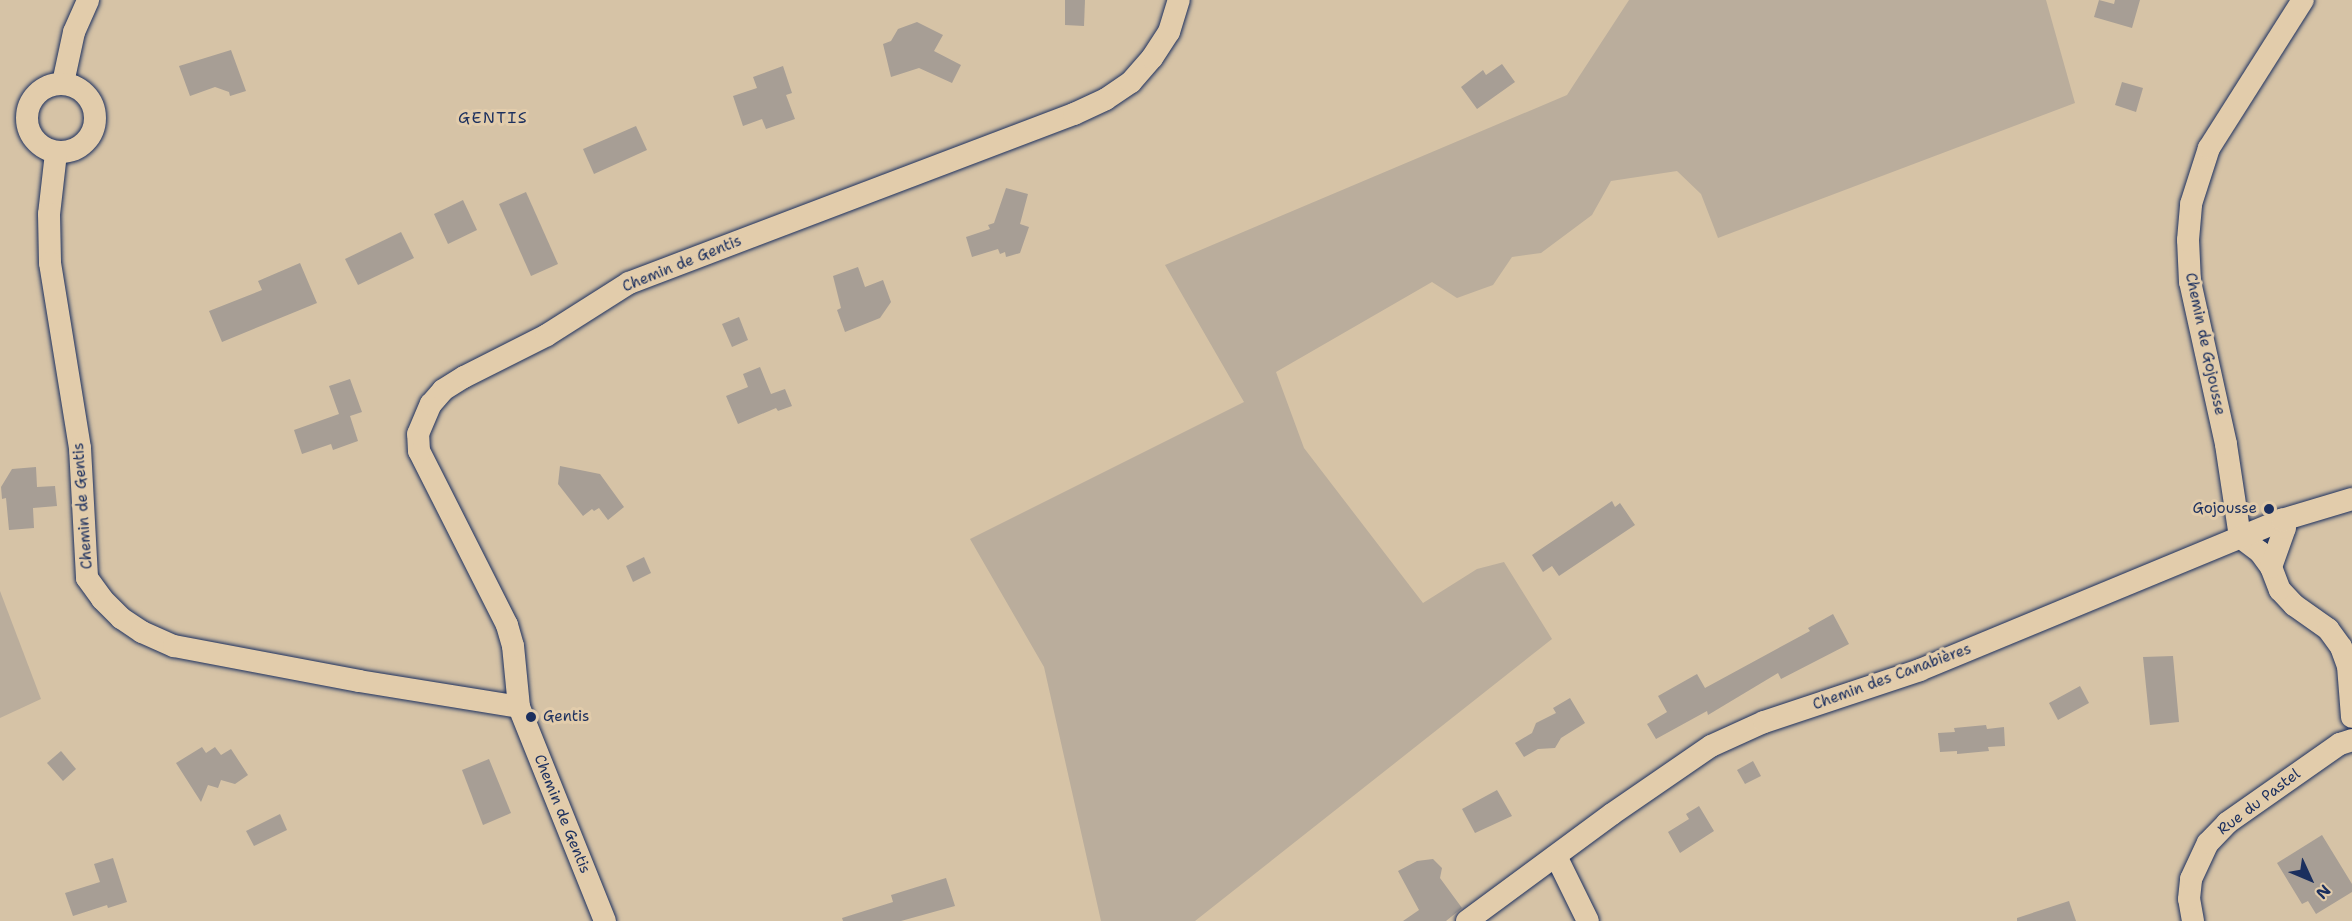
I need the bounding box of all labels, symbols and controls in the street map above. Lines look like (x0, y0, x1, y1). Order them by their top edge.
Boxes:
district label: GENTIS (458, 108, 528, 128)
street label: Chemin de Gentis (620, 232, 744, 296)
street label: Chemin de Gojousse (2181, 271, 2229, 417)
street label: Chemin de Gentis (70, 442, 96, 570)
place label: Gojousse (2192, 500, 2257, 518)
marker: Gojousse (2262, 502, 2276, 516)
street label: Chemin des Canabières (1810, 640, 1974, 714)
place label: Gentis (543, 708, 589, 726)
marker: Gentis (524, 710, 538, 724)
street label: Chemin de Gentis (530, 752, 594, 876)
street label: Rue du Pastel (2214, 765, 2304, 839)
north arrow (2280, 849, 2340, 909)
text: N (2311, 880, 2335, 904)

